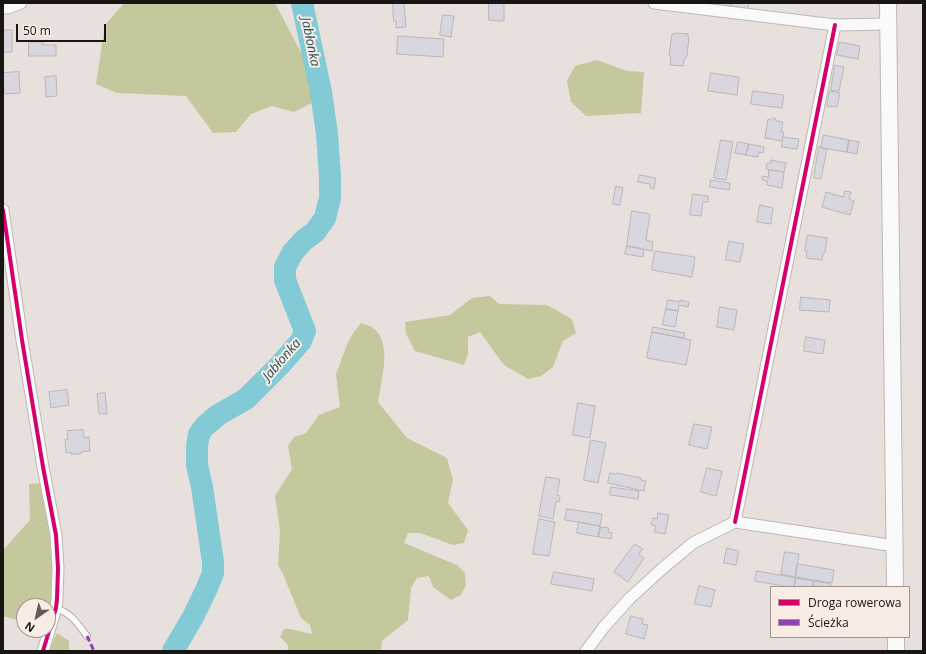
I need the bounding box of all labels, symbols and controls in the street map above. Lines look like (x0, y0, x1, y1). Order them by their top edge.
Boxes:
scale bar (18, 16, 108, 42)
water label: Jabłonka (297, 16, 323, 68)
text: 50 m (23, 22, 51, 39)
water label: Jabłonka (260, 336, 304, 384)
legend (770, 586, 910, 638)
text: Droga rowerowa (808, 594, 901, 611)
north arrow (16, 598, 56, 638)
text: Ścieżka (808, 614, 849, 631)
text: N (22, 619, 37, 636)

